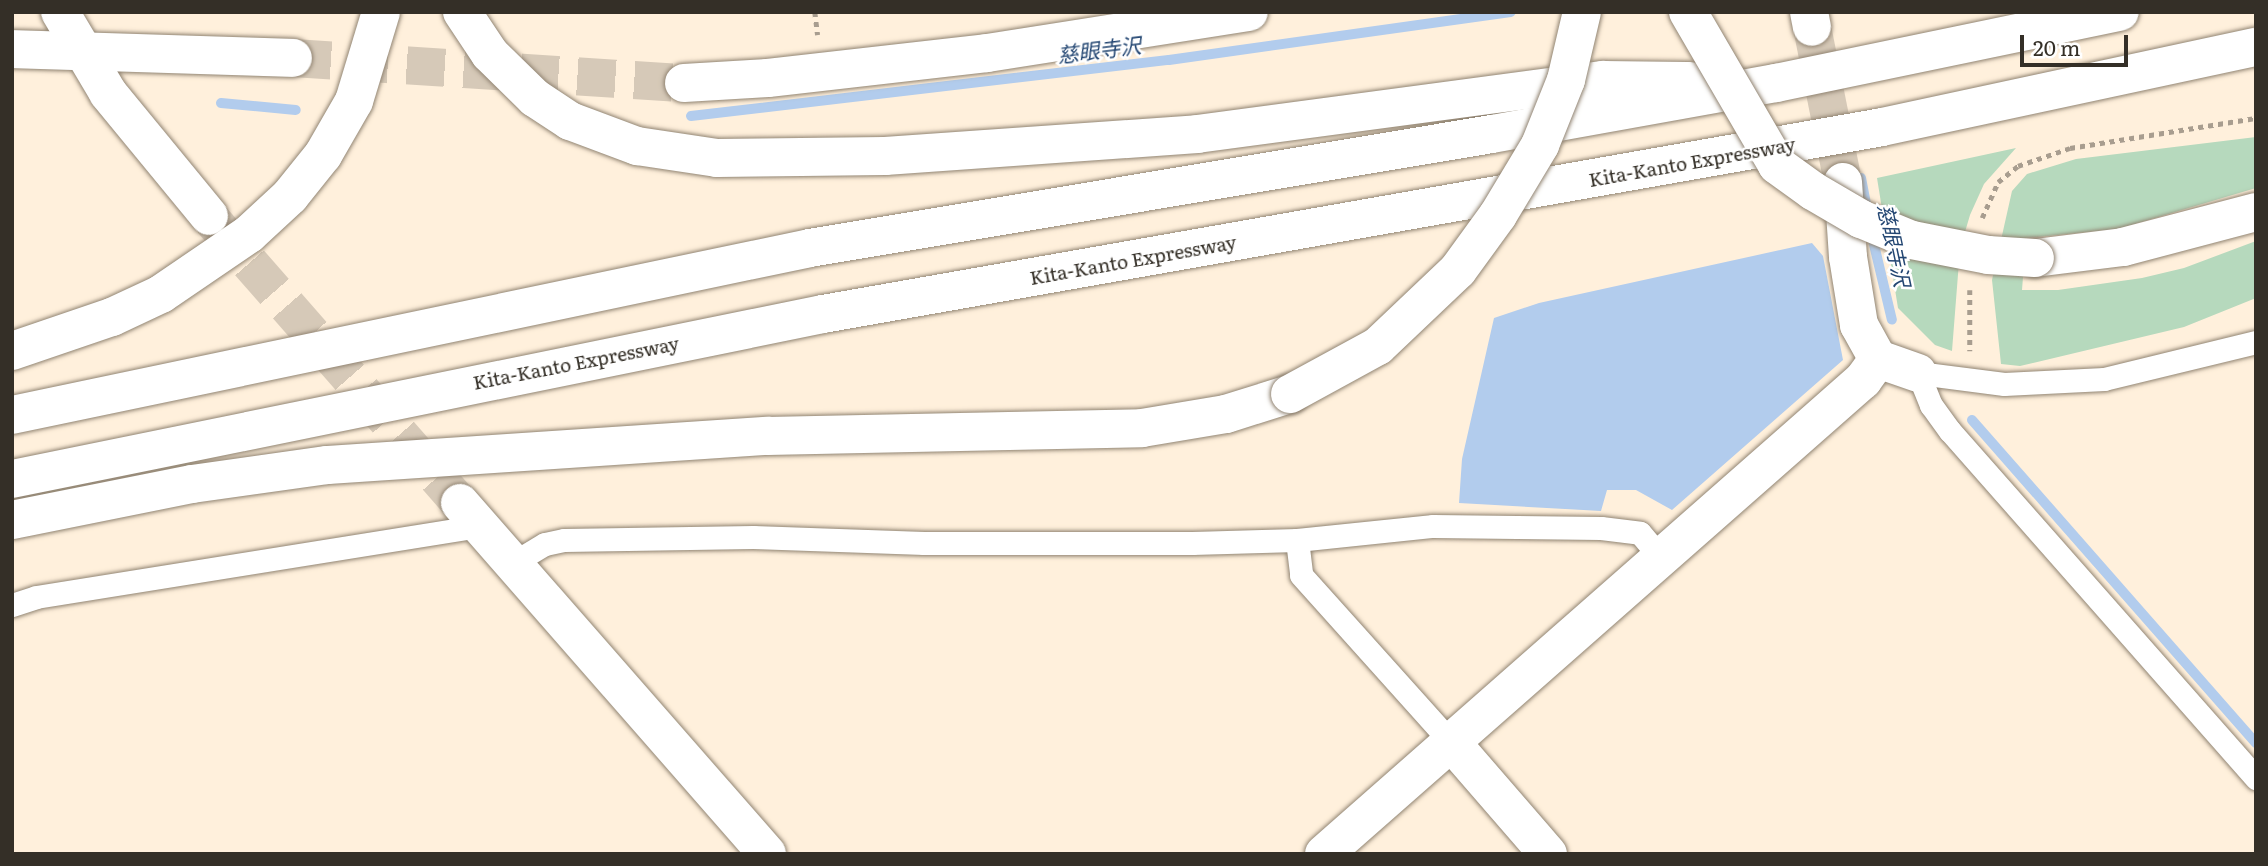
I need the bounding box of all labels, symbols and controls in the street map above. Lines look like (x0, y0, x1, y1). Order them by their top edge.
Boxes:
scale bar (2023, 21, 2132, 65)
water label: 慈眼寺沢 (1056, 31, 1142, 67)
text: 20 m (2033, 31, 2080, 62)
street label: Kita-Kanto Expressway (1587, 133, 1797, 191)
water label: 慈眼寺沢 (1874, 201, 1916, 289)
street label: Kita-Kanto Expressway (1028, 231, 1238, 289)
street label: Kita-Kanto Expressway (471, 332, 681, 394)

